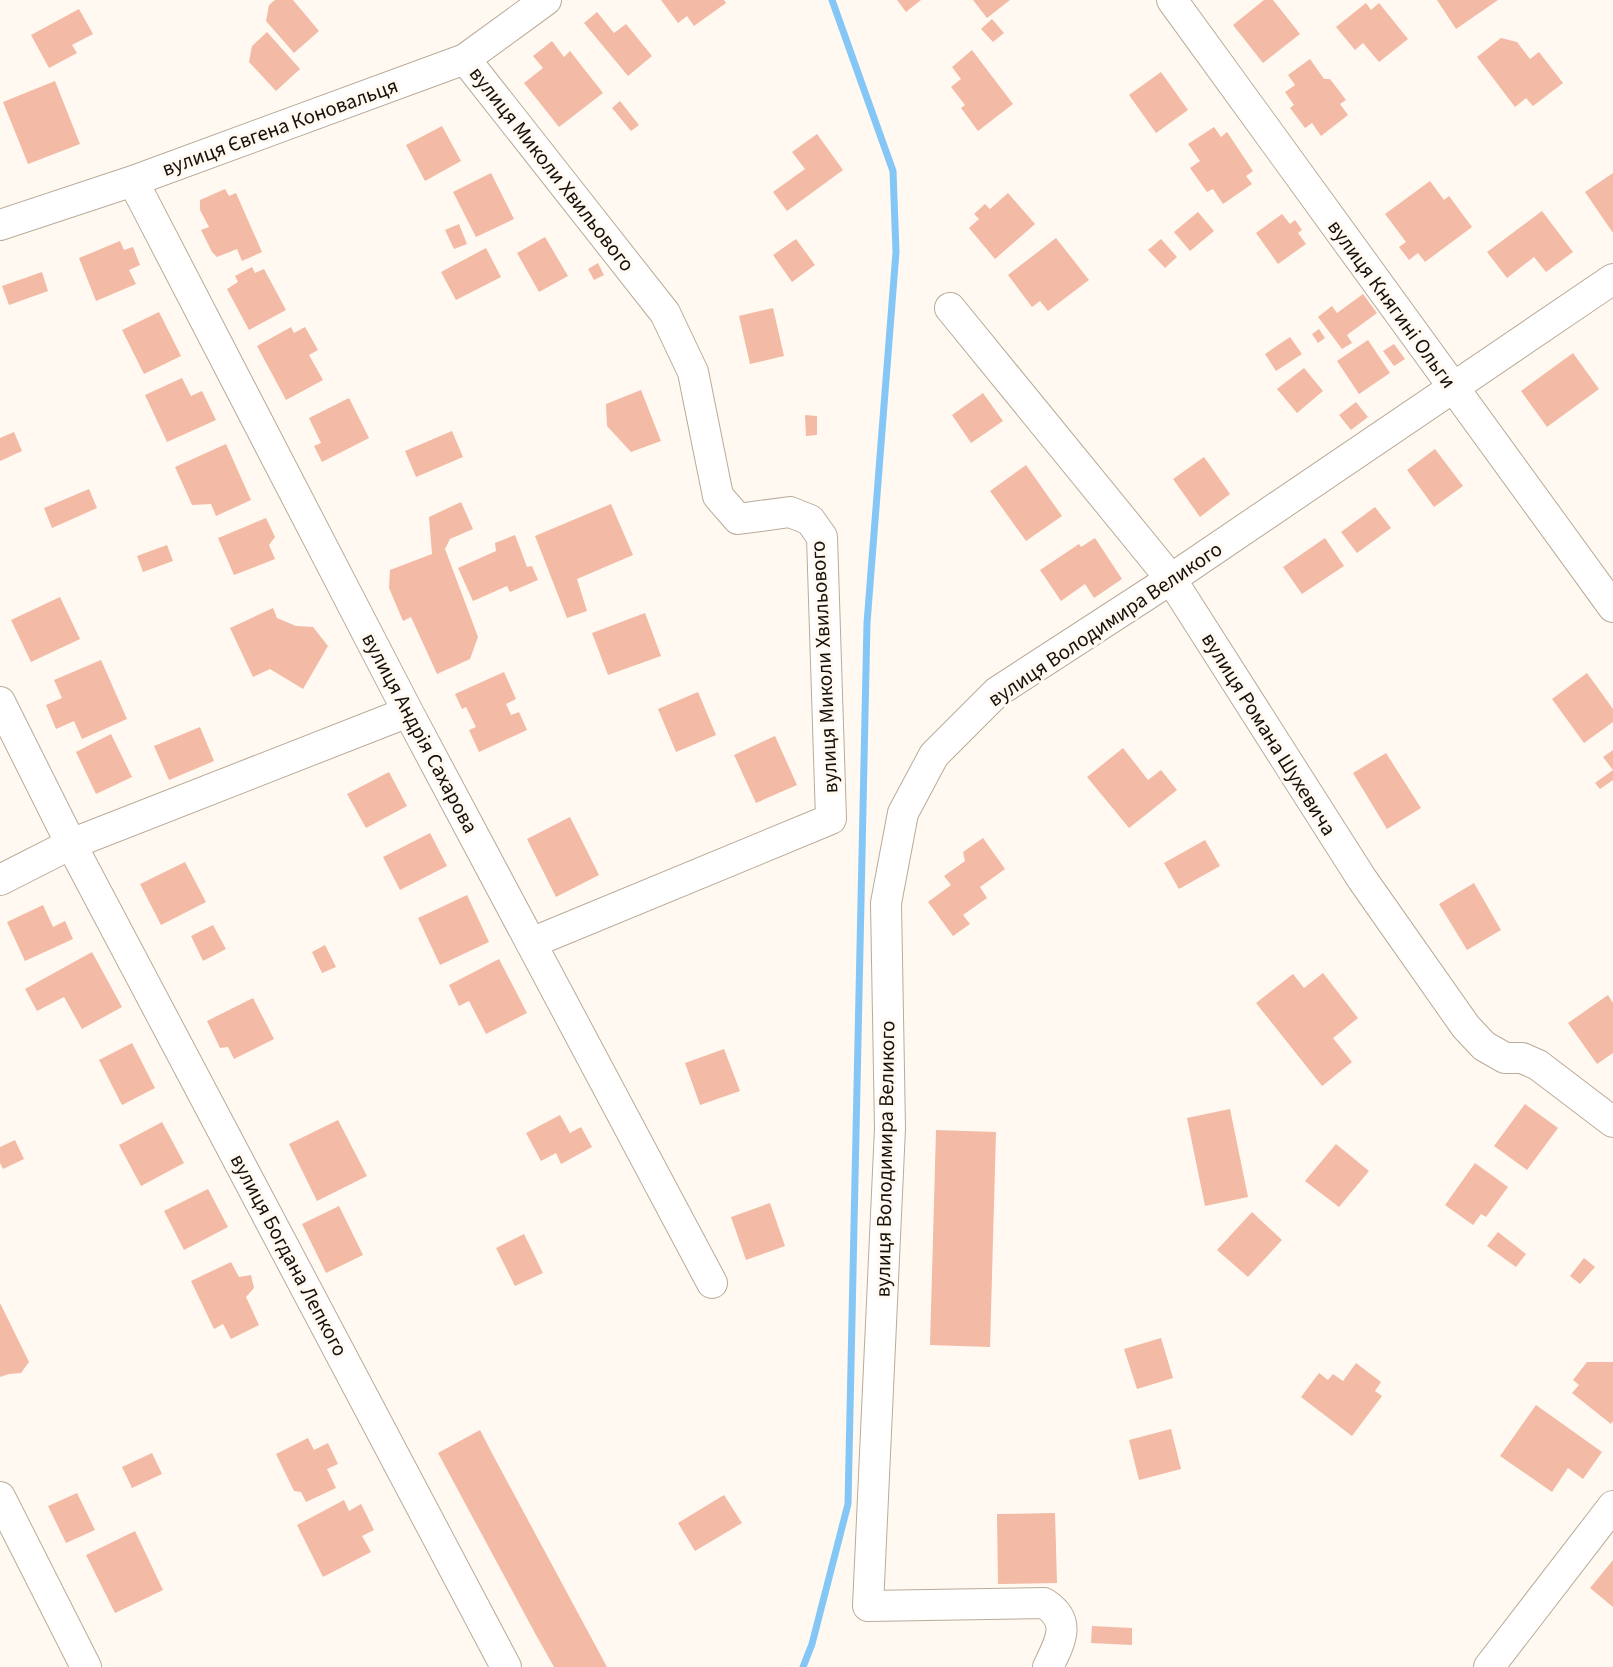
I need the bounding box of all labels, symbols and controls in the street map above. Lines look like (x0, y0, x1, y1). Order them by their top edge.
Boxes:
street label: вулиця Миколи Хвильового (462, 60, 642, 278)
street label: вулиця Євгена Коновальця (158, 70, 402, 184)
street label: вулиця Княгині Ольги (1320, 213, 1464, 395)
street label: вулиця Володимира Великого (982, 534, 1228, 714)
street label: вулиця Миколи Хвильового (802, 540, 846, 794)
street label: вулиця Андрія Сахарова (354, 627, 486, 839)
street label: вулиця Романа Шухевича (1194, 627, 1344, 841)
street label: вулиця Володимира Великого (868, 1020, 902, 1298)
street label: вулиця Богдана Лепкого (223, 1148, 355, 1362)

